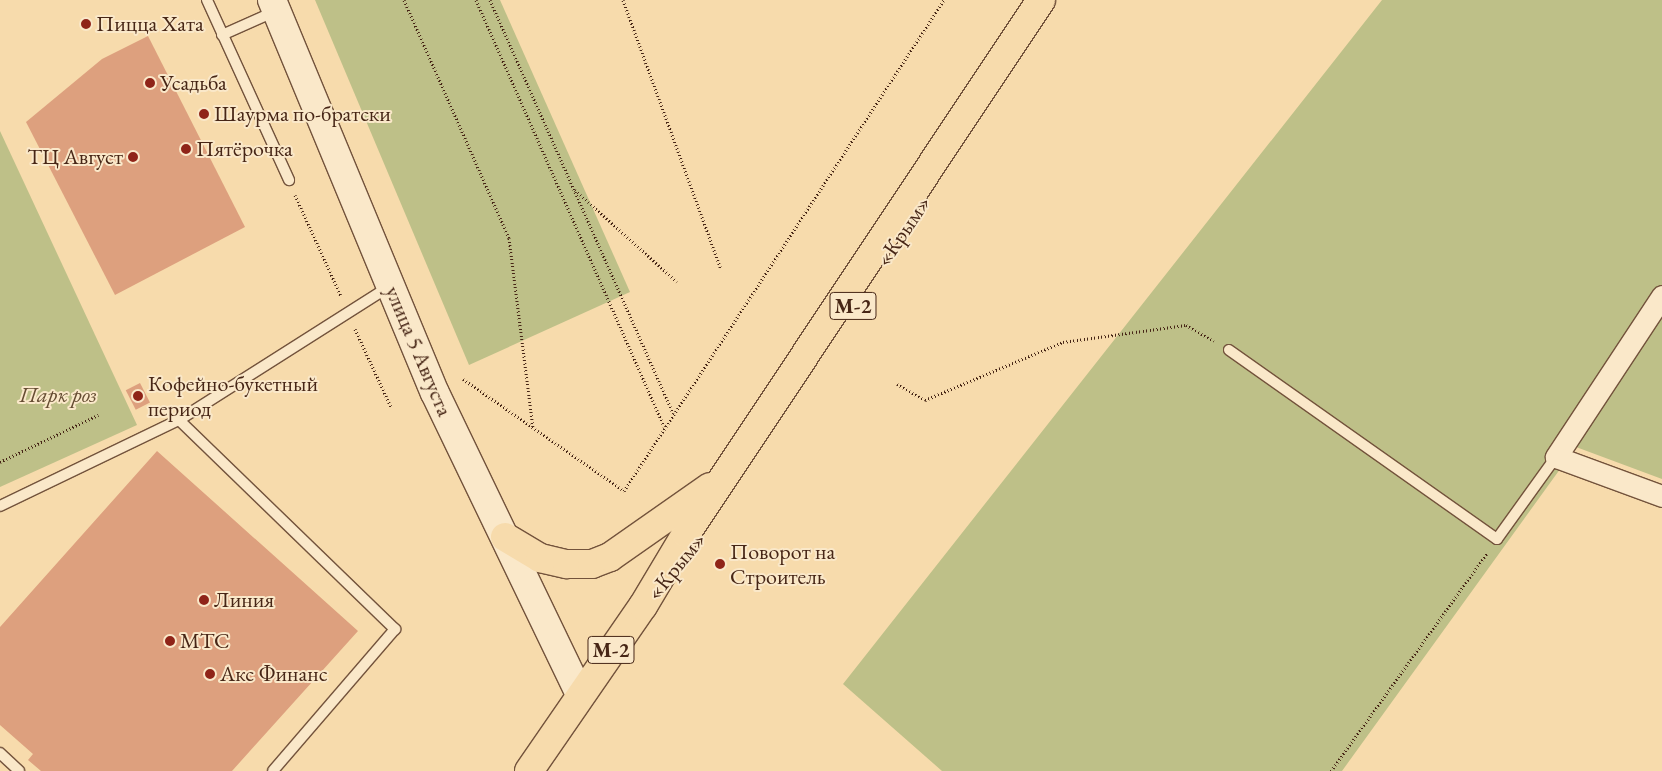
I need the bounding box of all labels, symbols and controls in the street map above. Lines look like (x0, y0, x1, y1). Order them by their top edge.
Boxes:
place label: Пицца Хата (96, 11, 204, 37)
marker: Пицца Хата (80, 18, 92, 30)
place label: Усадьба (160, 70, 227, 96)
marker: Усадьба (144, 77, 156, 89)
place label: Шаурма по-братски (214, 101, 391, 127)
marker: Шаурма по-братски (198, 108, 210, 120)
place label: Пятёрочка (196, 136, 293, 162)
marker: Пятёрочка (180, 143, 192, 155)
place label: ТЦ Август (27, 144, 123, 170)
marker: ТЦ Август (127, 151, 139, 163)
street label: «Крым» (870, 191, 936, 271)
street label: улица 5 Августа (380, 282, 458, 420)
road number: М-2 (829, 288, 877, 324)
place label: Кофейно-букетный период (148, 370, 318, 422)
park label: Парк роз (19, 382, 97, 408)
marker: Кофейно-букетный период (132, 390, 144, 402)
street label: «Крым» (641, 527, 711, 605)
place label: Поворот на Строитель (730, 538, 835, 590)
marker: Поворот на Строитель (714, 558, 726, 570)
place label: Линия (214, 587, 274, 613)
marker: Линия (198, 594, 210, 606)
place label: МТС (180, 628, 230, 654)
road number: М-2 (587, 632, 635, 668)
marker: МТС (164, 635, 176, 647)
place label: Акс Финанс (220, 661, 328, 687)
marker: Акс Финанс (204, 668, 216, 680)

